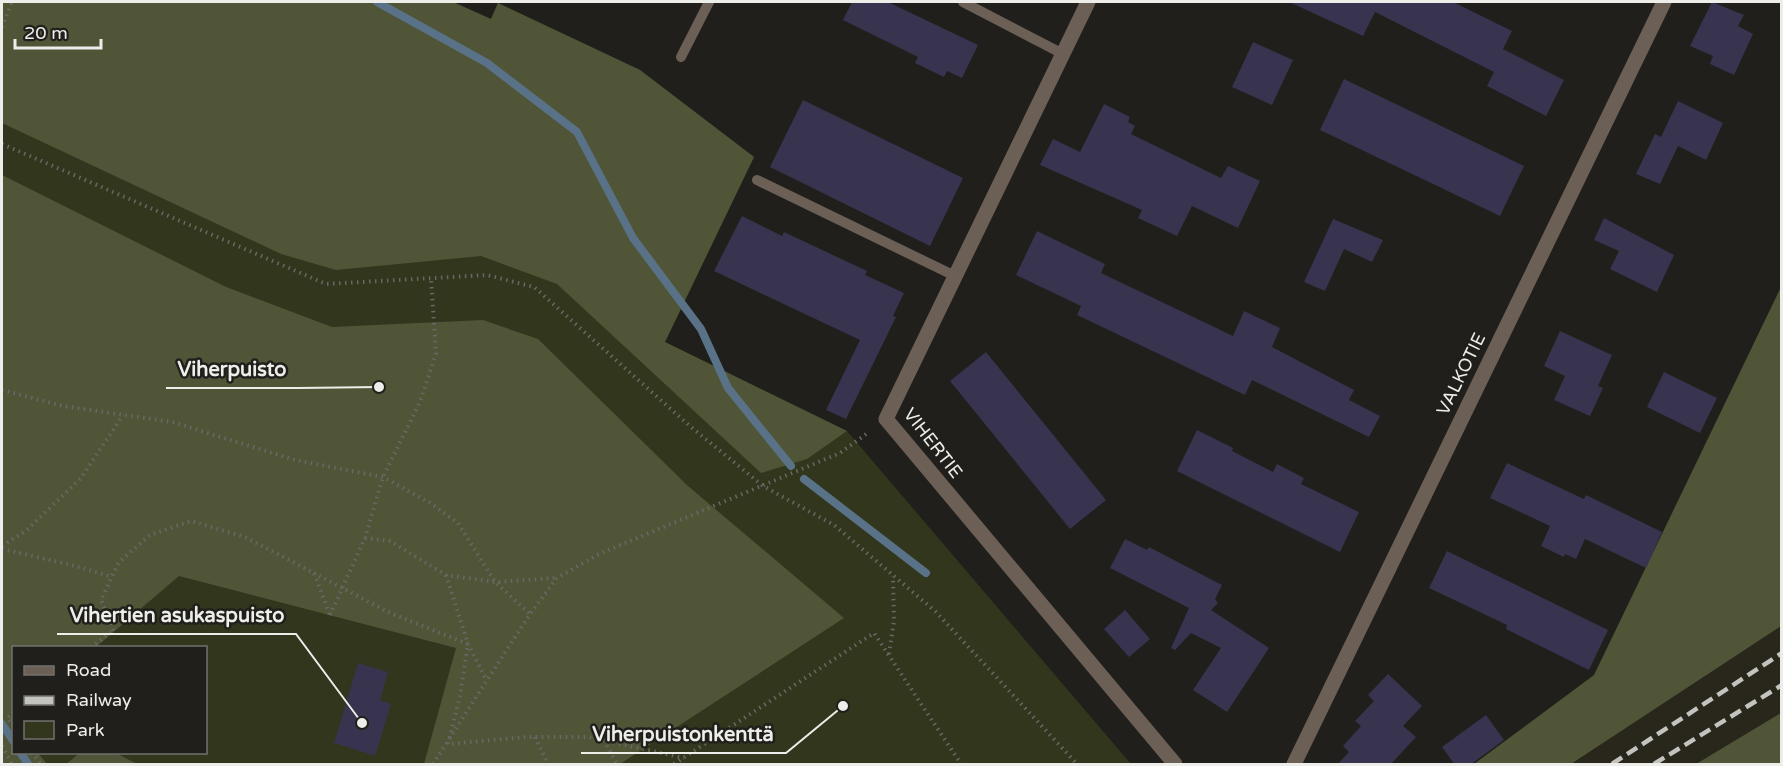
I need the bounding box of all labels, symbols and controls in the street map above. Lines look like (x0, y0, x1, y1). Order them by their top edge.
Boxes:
scale bar (15, 12, 100, 50)
text: 20 m (24, 22, 68, 44)
street label: VALKOTIE (1432, 329, 1490, 419)
callout: Viherpuisto (166, 350, 299, 388)
text: Viherpuisto (178, 358, 286, 382)
street label: VIHERTIE (899, 403, 967, 483)
callout: Vihertien asukaspuisto (57, 596, 296, 634)
text: Vihertien asukaspuisto (70, 604, 284, 628)
legend (12, 646, 207, 754)
text: Road (66, 659, 111, 681)
text: Railway (66, 689, 132, 711)
callout: Viherpuistonkenttä (581, 715, 786, 753)
text: Park (66, 719, 105, 741)
text: Viherpuistonkenttä (592, 723, 774, 747)

